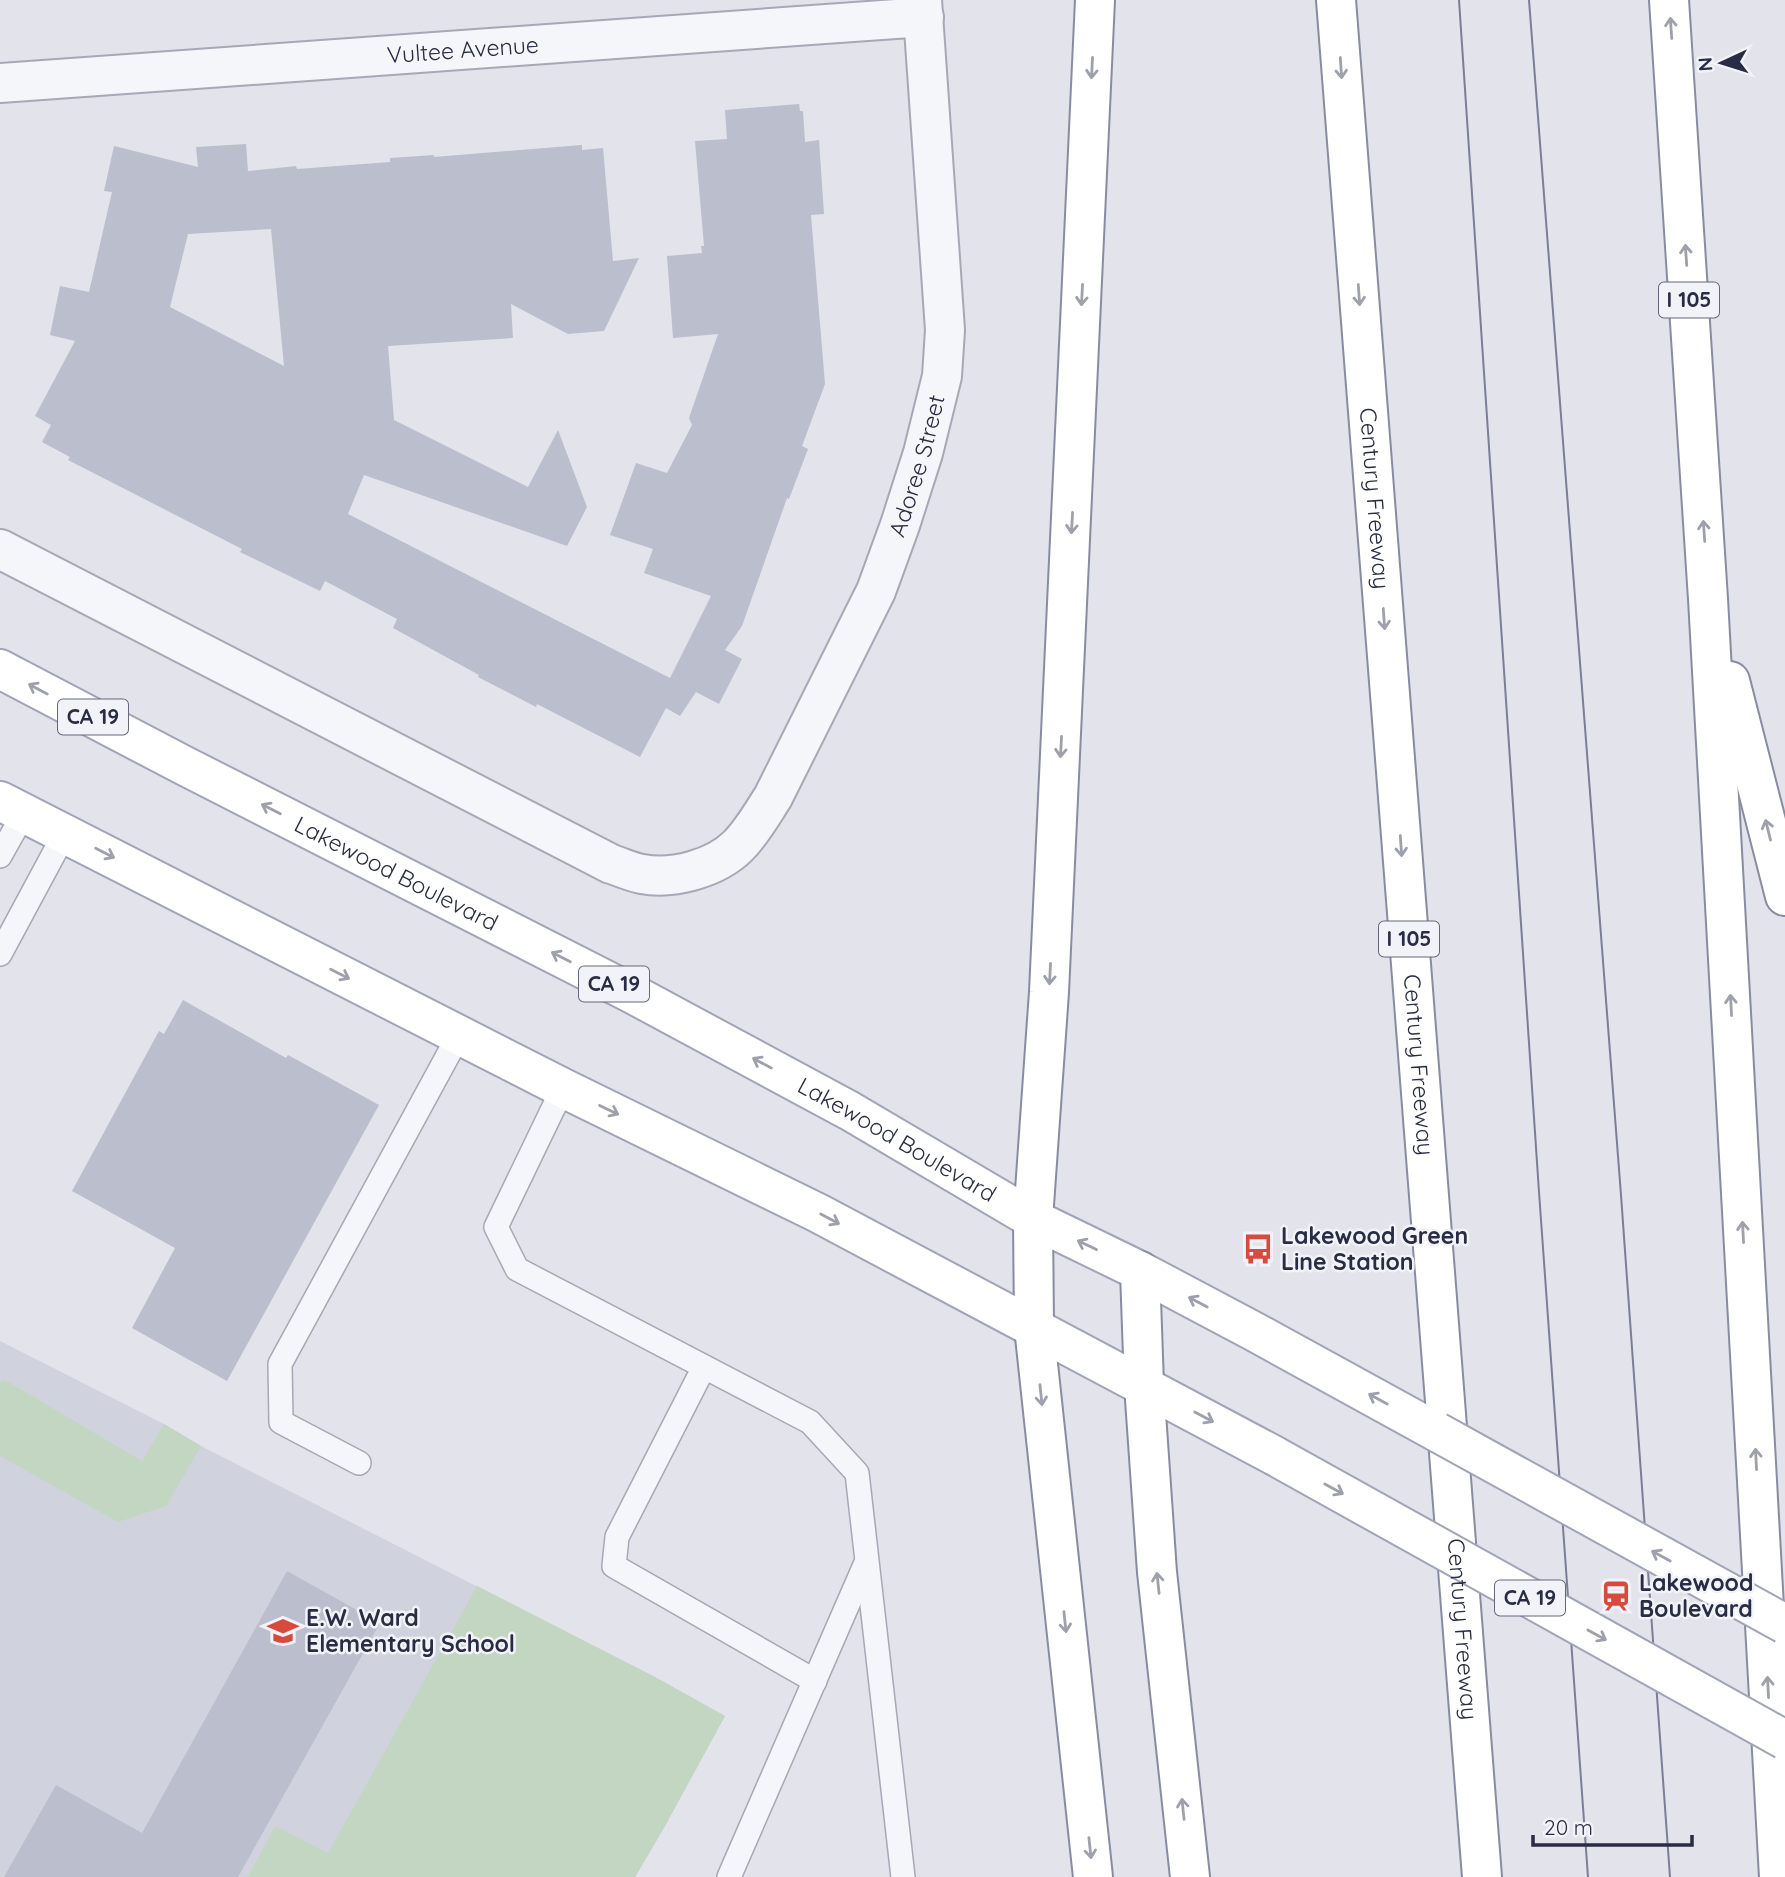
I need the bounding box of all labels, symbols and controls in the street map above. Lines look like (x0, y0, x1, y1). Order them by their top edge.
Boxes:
one-way arrow (1664, 17, 1677, 40)
north arrow (1687, 28, 1757, 98)
street label: Vultee Avenue (386, 30, 540, 69)
one-way arrow (1085, 56, 1098, 79)
one-way arrow (1335, 56, 1348, 79)
text: N (1693, 56, 1717, 72)
one-way arrow (1679, 244, 1692, 267)
road number: I 105 (1659, 282, 1719, 318)
one-way arrow (1353, 283, 1366, 306)
one-way arrow (1075, 284, 1088, 307)
street label: Adoree Street (882, 392, 951, 540)
street label: Century Freeway (1354, 407, 1397, 590)
one-way arrow (1065, 511, 1078, 534)
one-way arrow (1697, 520, 1710, 543)
one-way arrow (1378, 608, 1391, 630)
one-way arrow (28, 681, 49, 695)
road number: CA 19 (58, 700, 128, 734)
one-way arrow (1055, 735, 1068, 758)
one-way arrow (261, 802, 282, 815)
street label: Lakewood Boulevard (290, 809, 503, 937)
one-way arrow (1761, 819, 1774, 841)
one-way arrow (1395, 834, 1408, 857)
one-way arrow (94, 847, 115, 861)
road number: I 105 (1379, 922, 1439, 956)
one-way arrow (551, 949, 572, 963)
one-way arrow (1044, 963, 1057, 986)
road number: CA 19 (579, 967, 649, 1002)
one-way arrow (329, 968, 350, 982)
street label: Century Freeway (1398, 973, 1441, 1157)
one-way arrow (1724, 994, 1737, 1017)
one-way arrow (752, 1056, 773, 1069)
street label: Lakewood Boulevard (793, 1071, 1002, 1208)
one-way arrow (598, 1104, 619, 1118)
one-way arrow (819, 1213, 840, 1227)
place label: Lakewood Green Line Station (1281, 1221, 1468, 1276)
one-way arrow (1737, 1221, 1750, 1244)
bus stop icon: Lakewood Green Line Station (1241, 1232, 1275, 1266)
one-way arrow (1077, 1238, 1098, 1252)
one-way arrow (1188, 1294, 1208, 1308)
one-way arrow (1035, 1383, 1048, 1406)
one-way arrow (1368, 1392, 1388, 1406)
one-way arrow (1193, 1411, 1213, 1425)
one-way arrow (1749, 1448, 1762, 1471)
one-way arrow (1323, 1483, 1344, 1496)
street label: Century Freeway (1442, 1537, 1485, 1721)
one-way arrow (1651, 1548, 1672, 1562)
place label: Lakewood Boulevard (1639, 1568, 1753, 1623)
one-way arrow (1151, 1572, 1164, 1595)
station icon: Lakewood Boulevard (1599, 1579, 1633, 1613)
road number: CA 19 (1495, 1580, 1565, 1616)
place label: E.W. Ward Elementary School (306, 1603, 515, 1658)
one-way arrow (1059, 1610, 1072, 1632)
school or university icon: E.W. Ward Elementary School (266, 1614, 300, 1648)
one-way arrow (1586, 1629, 1607, 1643)
one-way arrow (1761, 1676, 1774, 1698)
one-way arrow (1176, 1798, 1189, 1821)
scale bar (1533, 1804, 1692, 1848)
text: 20 m (1544, 1814, 1593, 1840)
one-way arrow (1083, 1836, 1096, 1859)

